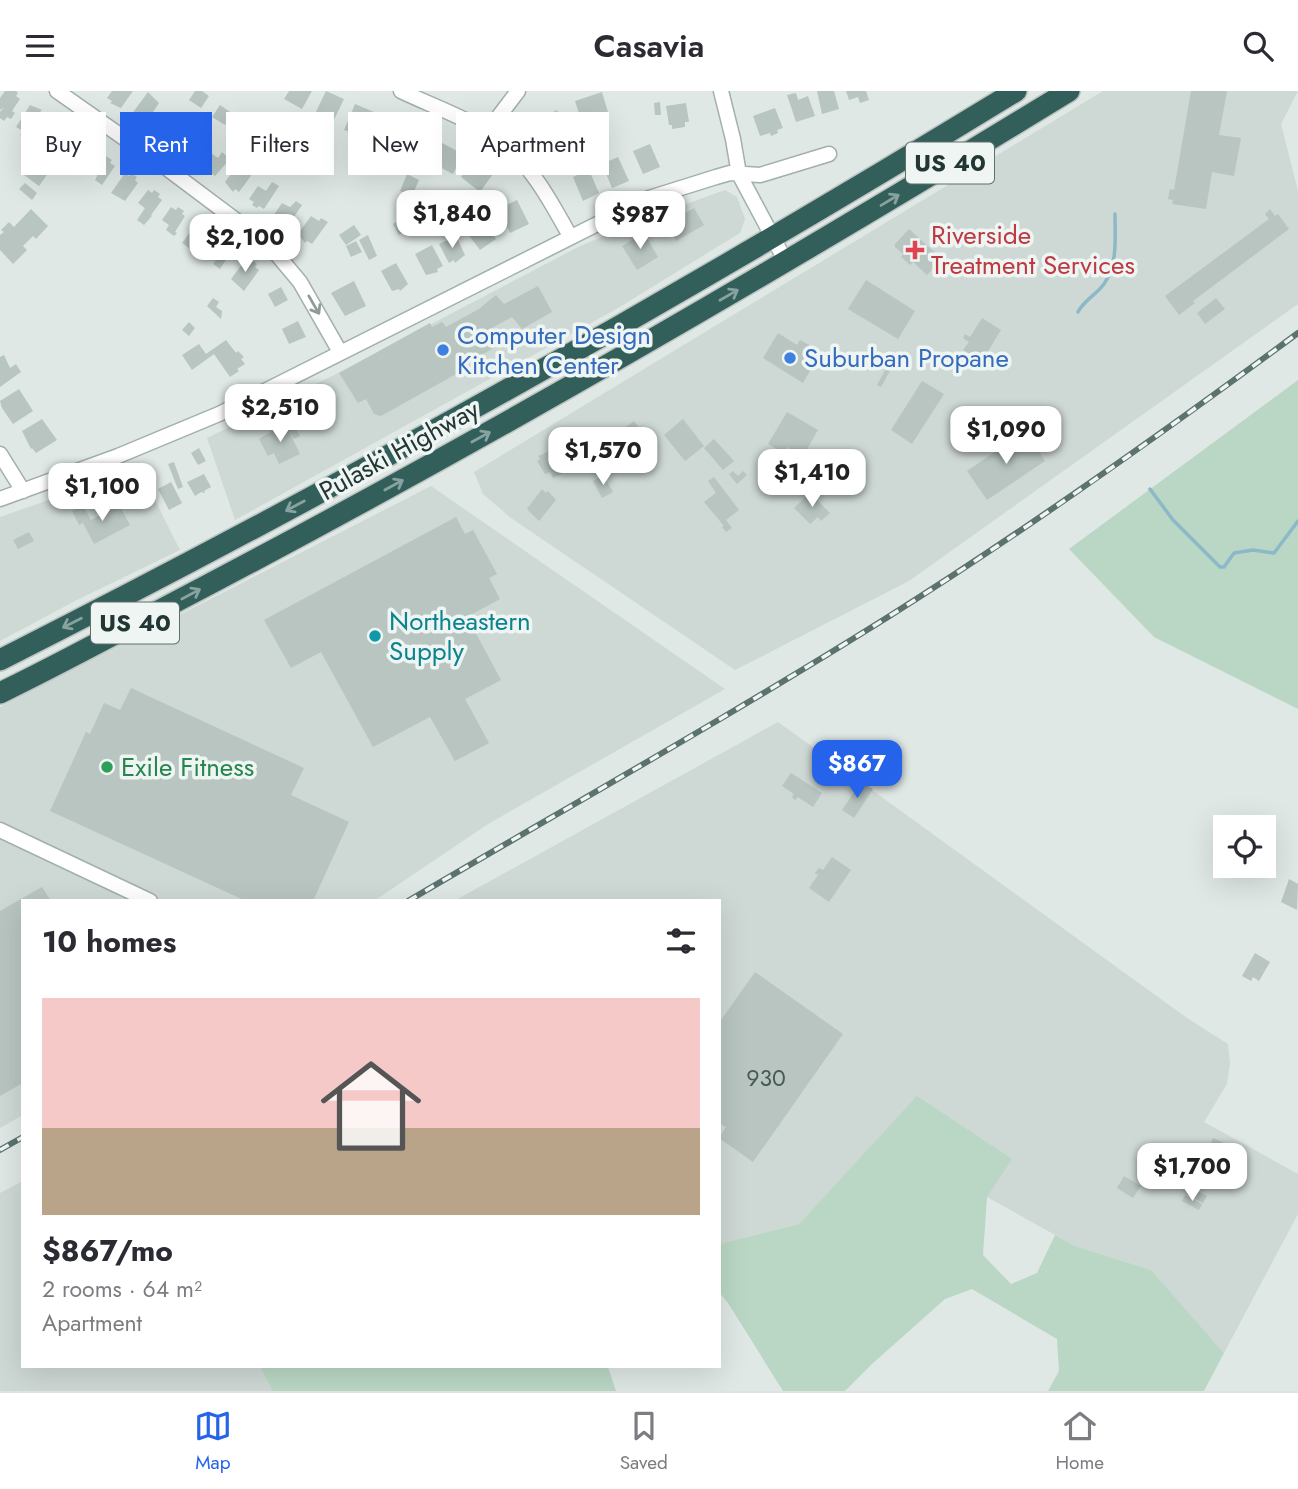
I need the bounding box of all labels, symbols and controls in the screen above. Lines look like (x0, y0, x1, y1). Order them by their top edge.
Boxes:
text: Casavia (594, 23, 704, 69)
icon: menu (21, 27, 59, 65)
icon: search (1239, 27, 1277, 65)
chip: Buy (21, 112, 106, 175)
chip: Rent (120, 112, 212, 175)
chip: Filters (226, 112, 334, 175)
chip: New (348, 112, 442, 175)
chip: Apartment (456, 112, 609, 175)
road number: US 40 (906, 143, 994, 183)
pin: $1,840 (395, 191, 509, 250)
pin: $987 (599, 191, 681, 251)
one-way arrow (880, 193, 900, 207)
text: $1,840 (412, 196, 492, 230)
text: $987 (611, 197, 669, 231)
pin: $2,100 (188, 215, 302, 274)
place label: Riverside Treatment Services (931, 216, 1135, 284)
text: $2,100 (205, 220, 285, 254)
marker: Riverside Treatment Services (905, 240, 925, 260)
one-way arrow (719, 288, 739, 302)
one-way arrow (307, 295, 321, 315)
place label: Computer Design Kitchen Center (457, 316, 651, 384)
place label: Suburban Propane (804, 339, 1009, 377)
marker: Computer Design Kitchen Center (435, 342, 451, 358)
marker: Suburban Propane (782, 350, 798, 366)
pin: $2,510 (223, 385, 337, 444)
text: $2,510 (241, 390, 319, 424)
street label: Pulaski Highway (312, 390, 486, 510)
pin: $1,090 (949, 407, 1063, 466)
text: $1,090 (966, 412, 1046, 446)
pin: $1,570 (546, 427, 660, 487)
one-way arrow (470, 430, 491, 443)
text: $1,570 (564, 433, 642, 467)
pin: $1,410 (755, 449, 869, 509)
text: $1,410 (774, 455, 850, 489)
pin: $1,100 (45, 463, 159, 523)
text: $1,100 (64, 469, 140, 503)
one-way arrow (384, 478, 404, 492)
one-way arrow (285, 500, 306, 513)
one-way arrow (180, 586, 201, 600)
place label: Northeastern Supply (389, 602, 531, 670)
road number: US 40 (91, 603, 179, 643)
one-way arrow (62, 617, 83, 631)
marker: Northeastern Supply (367, 628, 383, 644)
pin: $867 (816, 741, 898, 800)
text: $867 (828, 746, 886, 780)
place label: Exile Fitness (121, 748, 254, 786)
marker: Exile Fitness (99, 759, 115, 775)
map controls (1213, 815, 1276, 878)
button: locate (1213, 815, 1276, 878)
text: 10 homes (42, 920, 176, 963)
icon: filters (662, 922, 700, 960)
icon: home (308, 1043, 434, 1169)
house number: 930 (746, 1061, 786, 1095)
pin: $1,700 (1135, 1143, 1249, 1203)
text: $1,700 (1153, 1149, 1231, 1183)
text: $867/mo (42, 1229, 173, 1272)
text: 2 rooms · 64 m² (42, 1272, 202, 1306)
text: Apartment (42, 1306, 142, 1340)
tab: Map (194, 1407, 232, 1476)
tab: Saved (620, 1407, 668, 1476)
tab: Home (1056, 1407, 1104, 1476)

